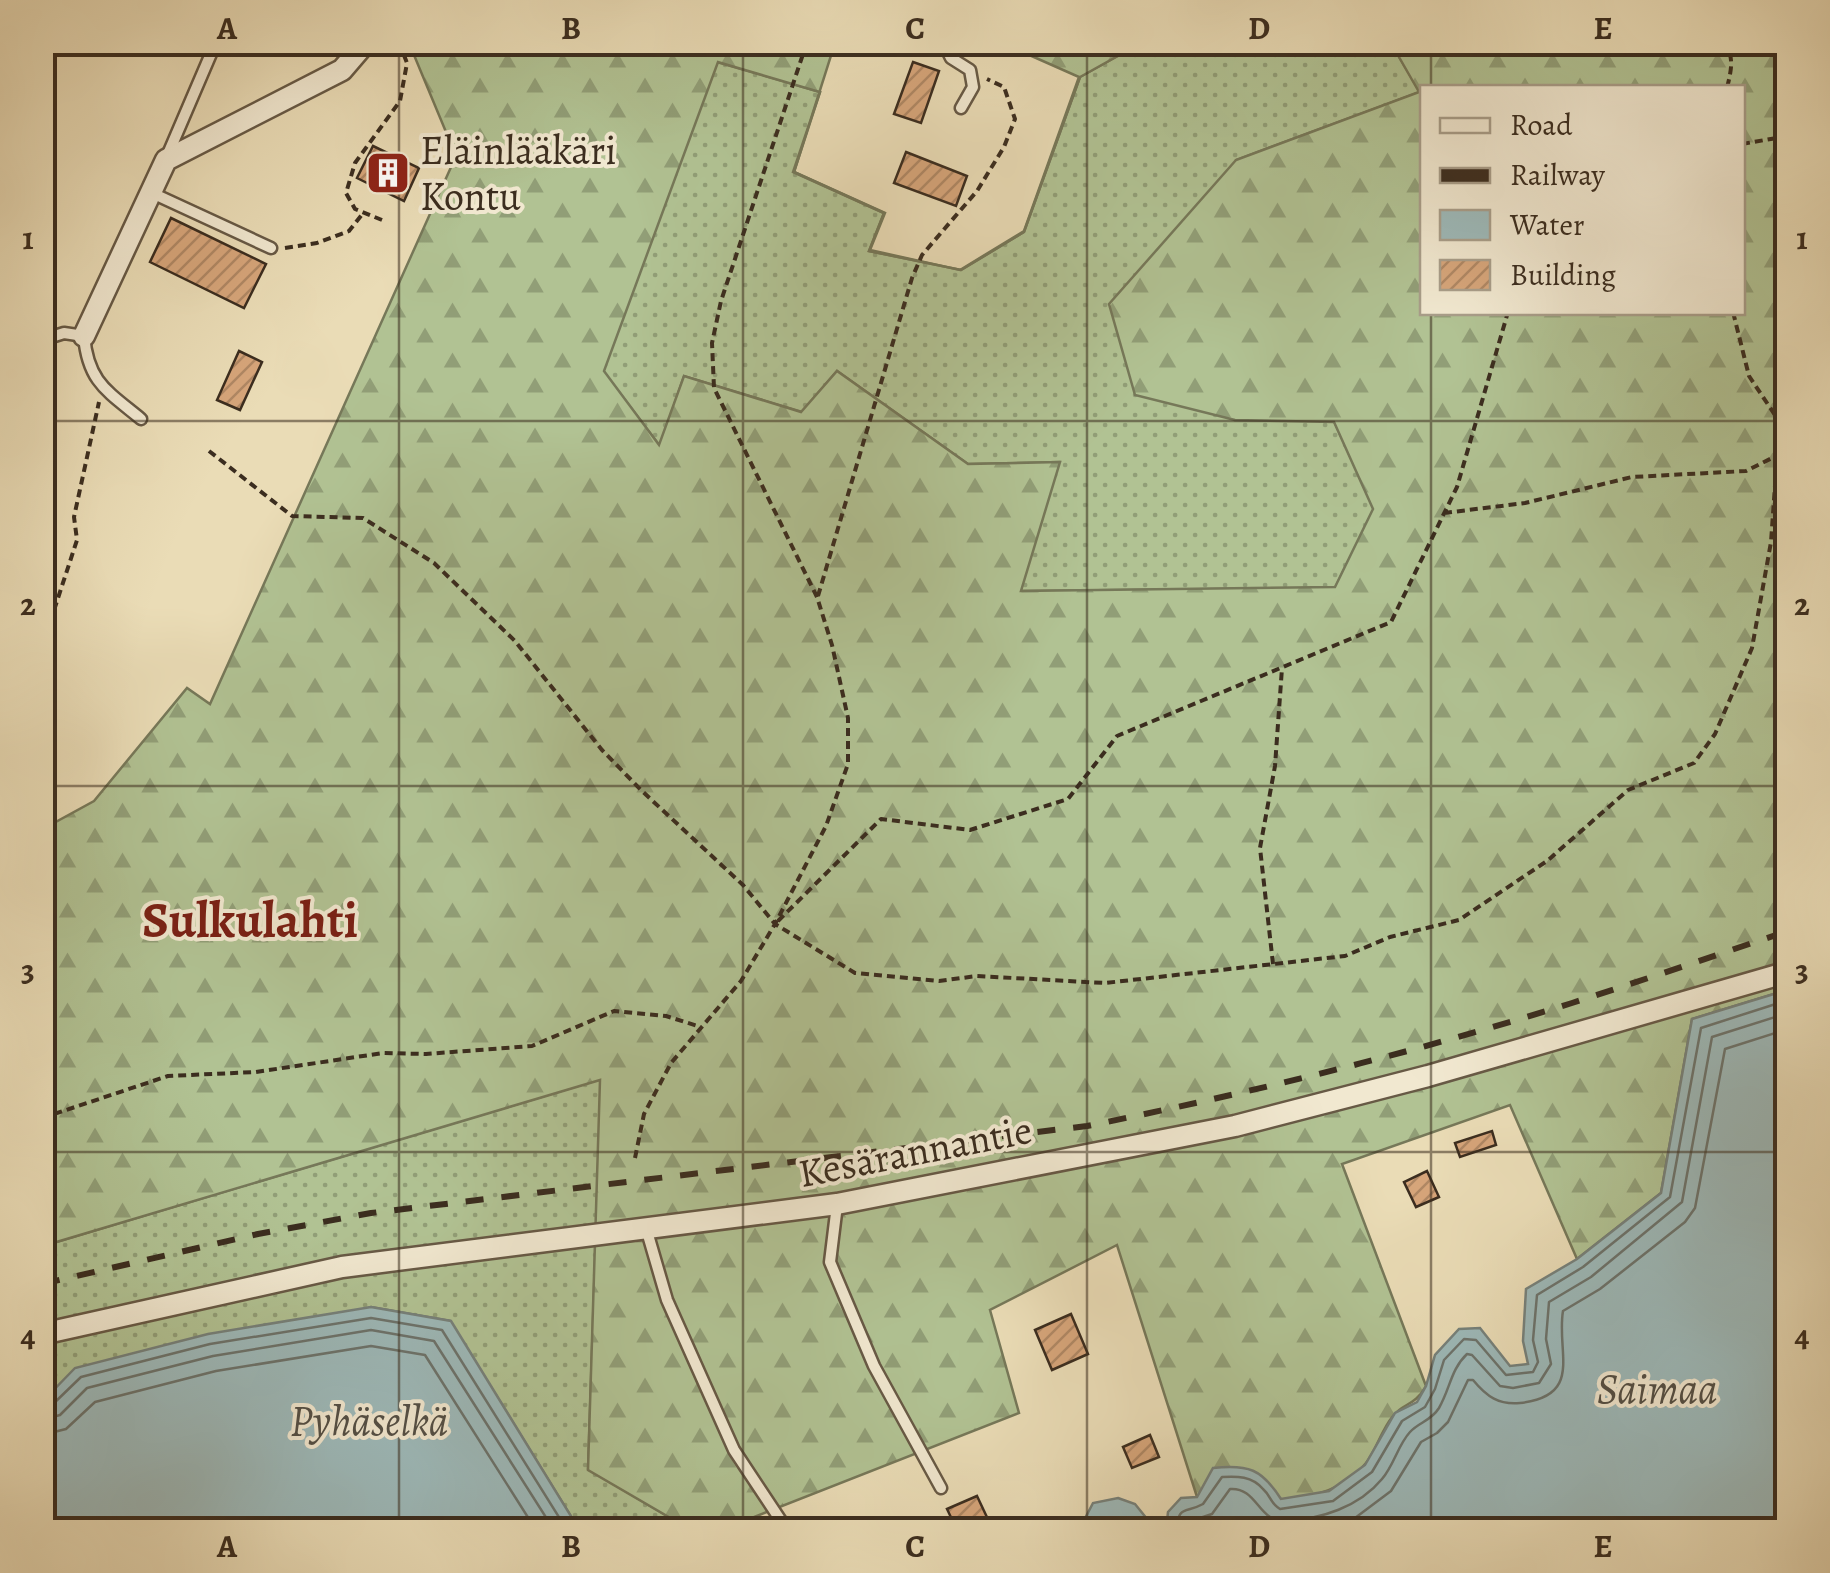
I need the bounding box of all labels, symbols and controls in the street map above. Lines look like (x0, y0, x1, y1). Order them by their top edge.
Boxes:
text: A (216, 6, 238, 50)
text: B (561, 6, 581, 50)
text: C (905, 6, 925, 50)
text: D (1248, 6, 1270, 50)
text: E (1593, 6, 1613, 50)
legend (1420, 85, 1745, 315)
text: Road (1510, 105, 1573, 145)
place label: Eläinlääkäri Kontu (420, 123, 617, 224)
building icon: Eläinlääkäri Kontu (365, 150, 411, 196)
text: Railway (1510, 155, 1606, 195)
text: Water (1509, 205, 1584, 245)
text: 1 (22, 216, 34, 260)
text: 1 (1796, 216, 1808, 260)
text: Building (1510, 255, 1616, 295)
text: 2 (20, 582, 36, 626)
text: 2 (1794, 582, 1810, 626)
district label: Sulkulahti (142, 886, 358, 954)
text: 3 (21, 948, 35, 992)
text: 3 (1795, 948, 1809, 992)
street label: Kesärannantie (794, 1102, 1037, 1201)
text: 4 (20, 1313, 36, 1357)
text: 4 (1794, 1313, 1810, 1357)
water label: Saimaa (1597, 1360, 1717, 1417)
water label: Pyhäselkä (290, 1392, 448, 1449)
text: A (216, 1524, 238, 1568)
text: B (561, 1524, 581, 1568)
text: C (905, 1524, 925, 1568)
text: D (1248, 1524, 1270, 1568)
text: E (1593, 1524, 1613, 1568)

